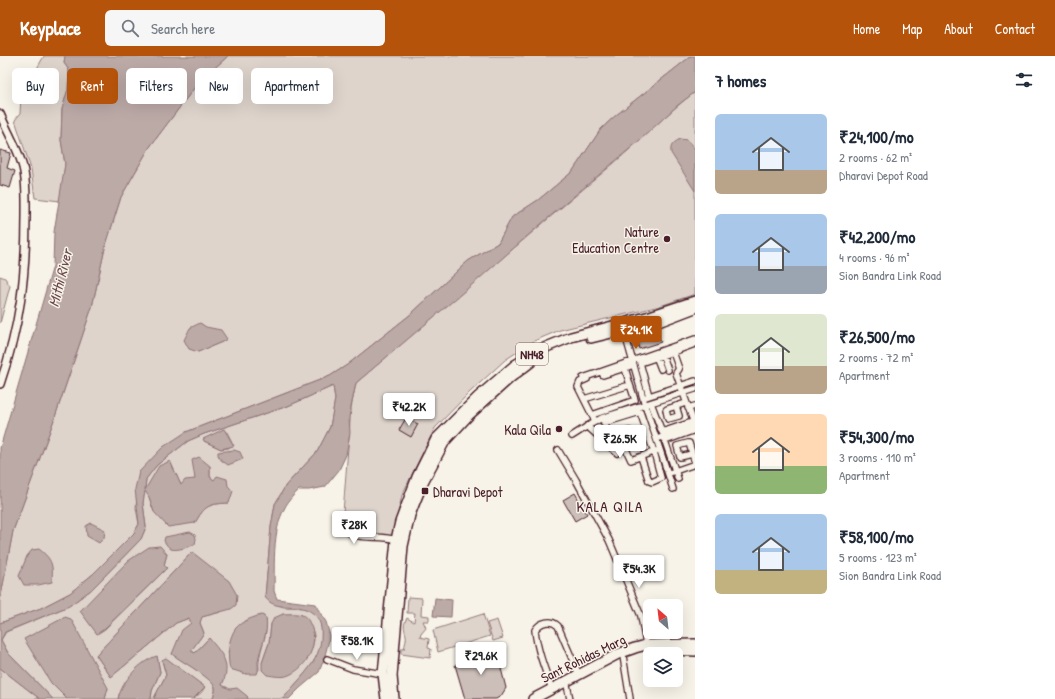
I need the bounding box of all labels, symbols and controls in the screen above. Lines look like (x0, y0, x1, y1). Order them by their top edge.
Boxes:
search box (105, 10, 385, 46)
text: Keyplace (20, 15, 81, 41)
icon: search (119, 17, 141, 39)
text: Search here (151, 18, 215, 39)
text: Home (853, 19, 880, 38)
text: Map (902, 19, 922, 38)
text: About (944, 19, 973, 38)
text: Contact (995, 19, 1035, 38)
chip: Buy (12, 68, 59, 104)
chip: Rent (67, 68, 118, 104)
chip: Filters (126, 68, 187, 104)
chip: New (195, 68, 243, 104)
chip: Apartment (251, 68, 333, 104)
text: 7 homes (715, 69, 766, 92)
icon: filters (1013, 69, 1035, 91)
text: ₹24,100/mo (839, 125, 914, 148)
icon: home (747, 130, 795, 178)
text: 2 rooms · 62 m² (839, 148, 912, 166)
text: Dharavi Depot Road (839, 166, 928, 184)
place label: Nature Education Centre (572, 222, 659, 257)
text: ₹42,200/mo (839, 225, 915, 248)
icon: home (747, 230, 795, 278)
marker: Nature Education Centre (662, 234, 672, 244)
water label: Mithi River (43, 245, 78, 309)
text: 4 rooms · 96 m² (839, 248, 910, 266)
text: Sion Bandra Link Road (839, 266, 941, 284)
pin: ₹24.1K (603, 316, 669, 350)
text: ₹24.1K (620, 320, 652, 338)
text: ₹26,500/mo (839, 325, 915, 348)
icon: home (747, 330, 795, 378)
road number: NH48 (516, 343, 548, 365)
text: 2 rooms · 72 m² (839, 348, 913, 366)
text: Apartment (839, 366, 890, 384)
pin: ₹42.2K (376, 393, 442, 427)
text: ₹42.2K (392, 397, 426, 415)
place label: Kala Qila (504, 420, 552, 439)
marker: Kala Qila (554, 424, 564, 434)
pin: ₹26.5K (587, 425, 653, 459)
text: ₹54,300/mo (839, 425, 914, 448)
text: ₹26.5K (603, 429, 637, 447)
icon: home (747, 430, 795, 478)
text: 3 rooms · 110 m² (839, 448, 916, 466)
text: Apartment (839, 466, 890, 484)
place label: Dharavi Depot (433, 482, 503, 502)
marker: Dharavi Depot (420, 486, 430, 496)
district label: KALA QILA (577, 496, 643, 517)
pin: ₹28K (330, 511, 378, 545)
text: ₹28K (341, 515, 367, 533)
text: ₹58,100/mo (839, 525, 914, 548)
icon: home (747, 530, 795, 578)
text: 5 rooms · 123 m² (839, 548, 917, 566)
pin: ₹54.3K (606, 555, 672, 589)
text: ₹54.3K (622, 559, 656, 577)
text: Sion Bandra Link Road (839, 566, 941, 584)
north arrow (643, 599, 683, 639)
map controls (643, 599, 683, 687)
pin: ₹58.1K (324, 627, 390, 661)
street label: Sant Rohidas Marg (537, 629, 629, 688)
text: ₹58.1K (341, 631, 373, 649)
pin: ₹29.6K (448, 642, 514, 676)
text: ₹29.6K (464, 646, 498, 664)
button: layers (643, 647, 683, 687)

